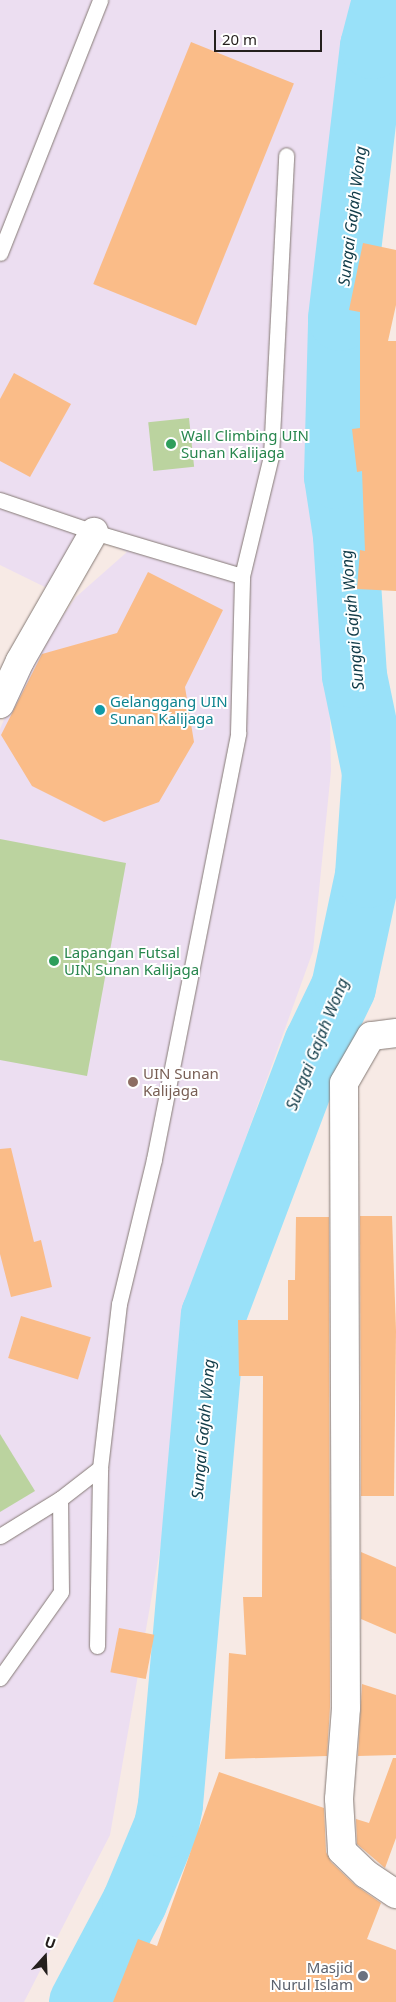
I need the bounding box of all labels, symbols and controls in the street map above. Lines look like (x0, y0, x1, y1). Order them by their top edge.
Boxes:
scale bar (216, 20, 324, 52)
text: 20 m (222, 29, 257, 49)
water label: Sungai Gajah Wong (334, 145, 370, 287)
place label: Wall Climbing UIN Sunan Kalijaga (181, 426, 309, 461)
marker: Wall Climbing UIN Sunan Kalijaga (165, 438, 177, 450)
water label: Sungai Gajah Wong (336, 549, 368, 691)
place label: Gelanggang UIN Sunan Kalijaga (110, 692, 228, 727)
marker: Gelanggang UIN Sunan Kalijaga (94, 704, 106, 716)
place label: Lapangan Futsal UIN Sunan Kalijaga (64, 943, 199, 978)
marker: Lapangan Futsal UIN Sunan Kalijaga (48, 955, 60, 967)
water label: Sungai Gajah Wong (282, 975, 352, 1113)
place label: UIN Sunan Kalijaga (143, 1064, 219, 1099)
marker: UIN Sunan Kalijaga (127, 1076, 139, 1088)
water label: Sungai Gajah Wong (187, 1358, 219, 1500)
north arrow (20, 1932, 70, 1982)
text: U (42, 1932, 59, 1953)
place label: Masjid Nurul Islam (271, 1958, 353, 1993)
marker: Masjid Nurul Islam (357, 1970, 369, 1982)

